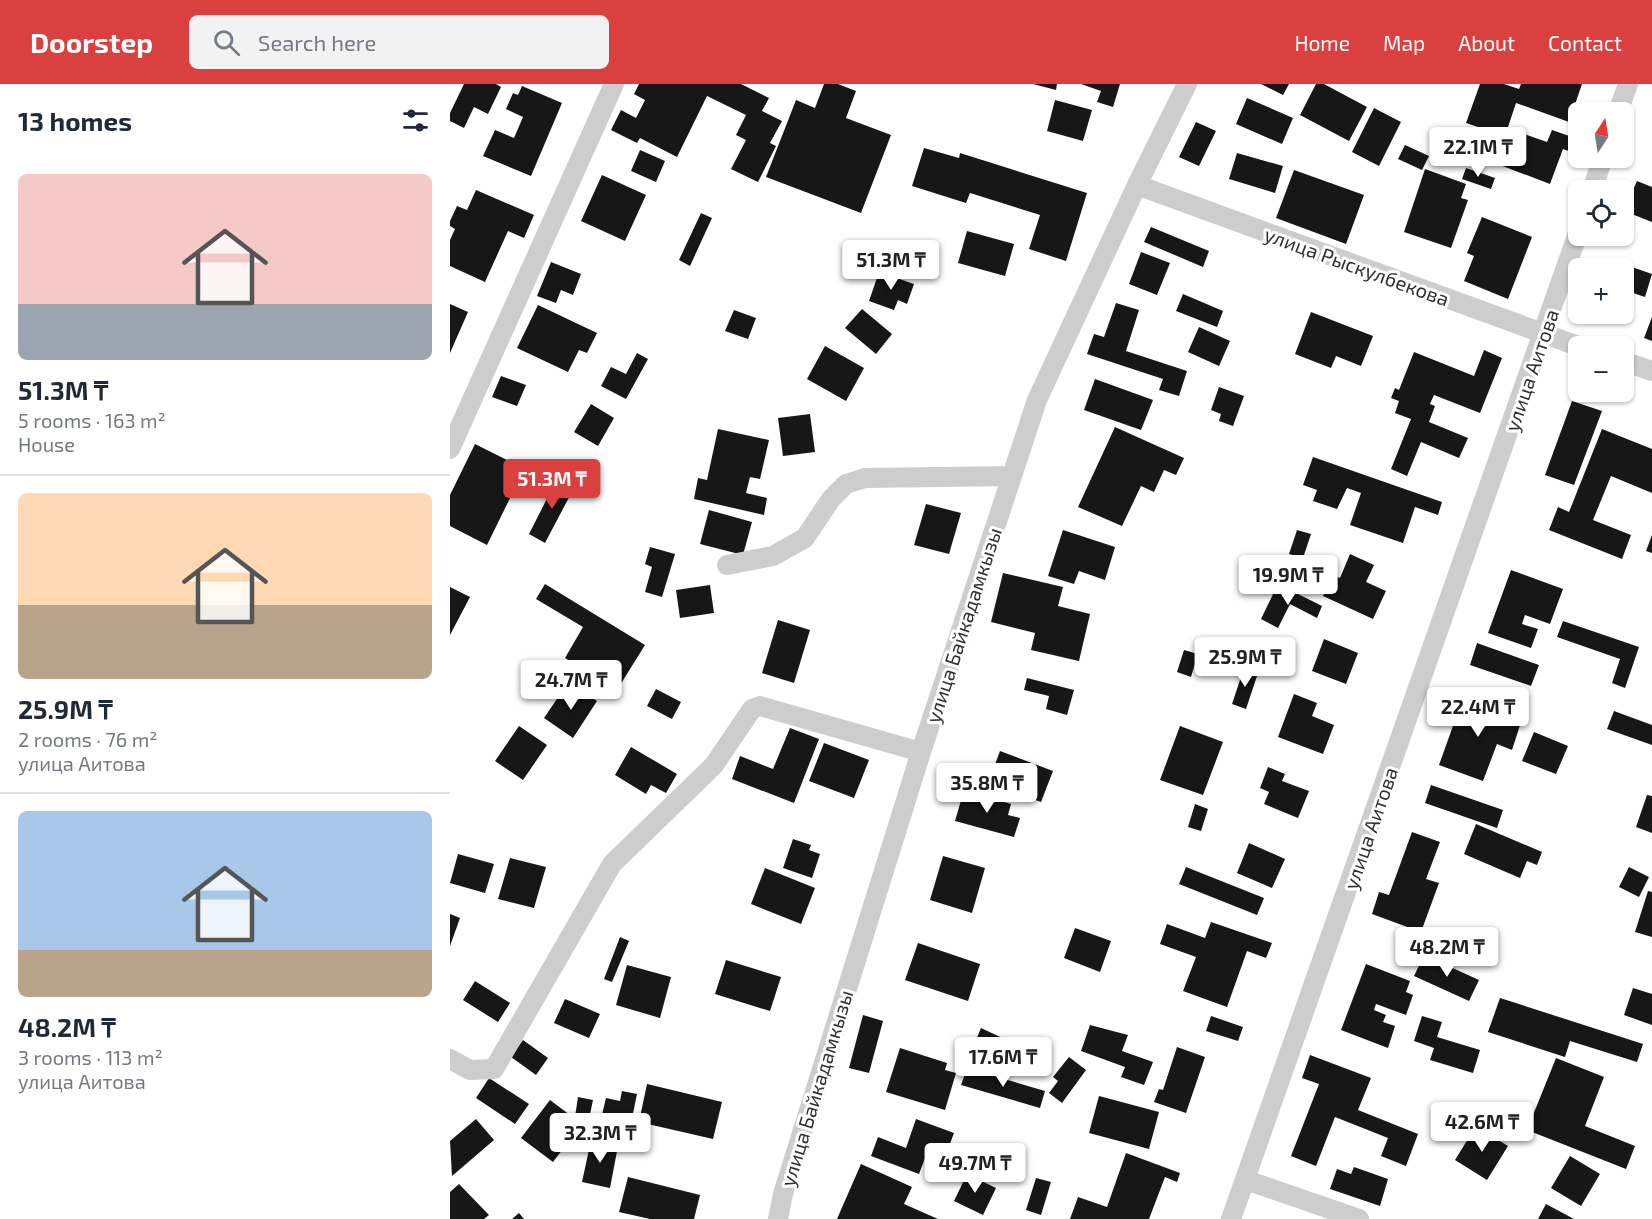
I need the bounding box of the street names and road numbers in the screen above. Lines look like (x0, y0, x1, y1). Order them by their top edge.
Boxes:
street label: улица Рыскулбекова (1261, 221, 1453, 312)
street label: улица Аитова (1499, 306, 1564, 435)
street label: улица Байкадамкызы (920, 524, 1007, 726)
street label: улица Аитова (1338, 764, 1403, 893)
street label: улица Байкадамкызы (775, 987, 858, 1189)

